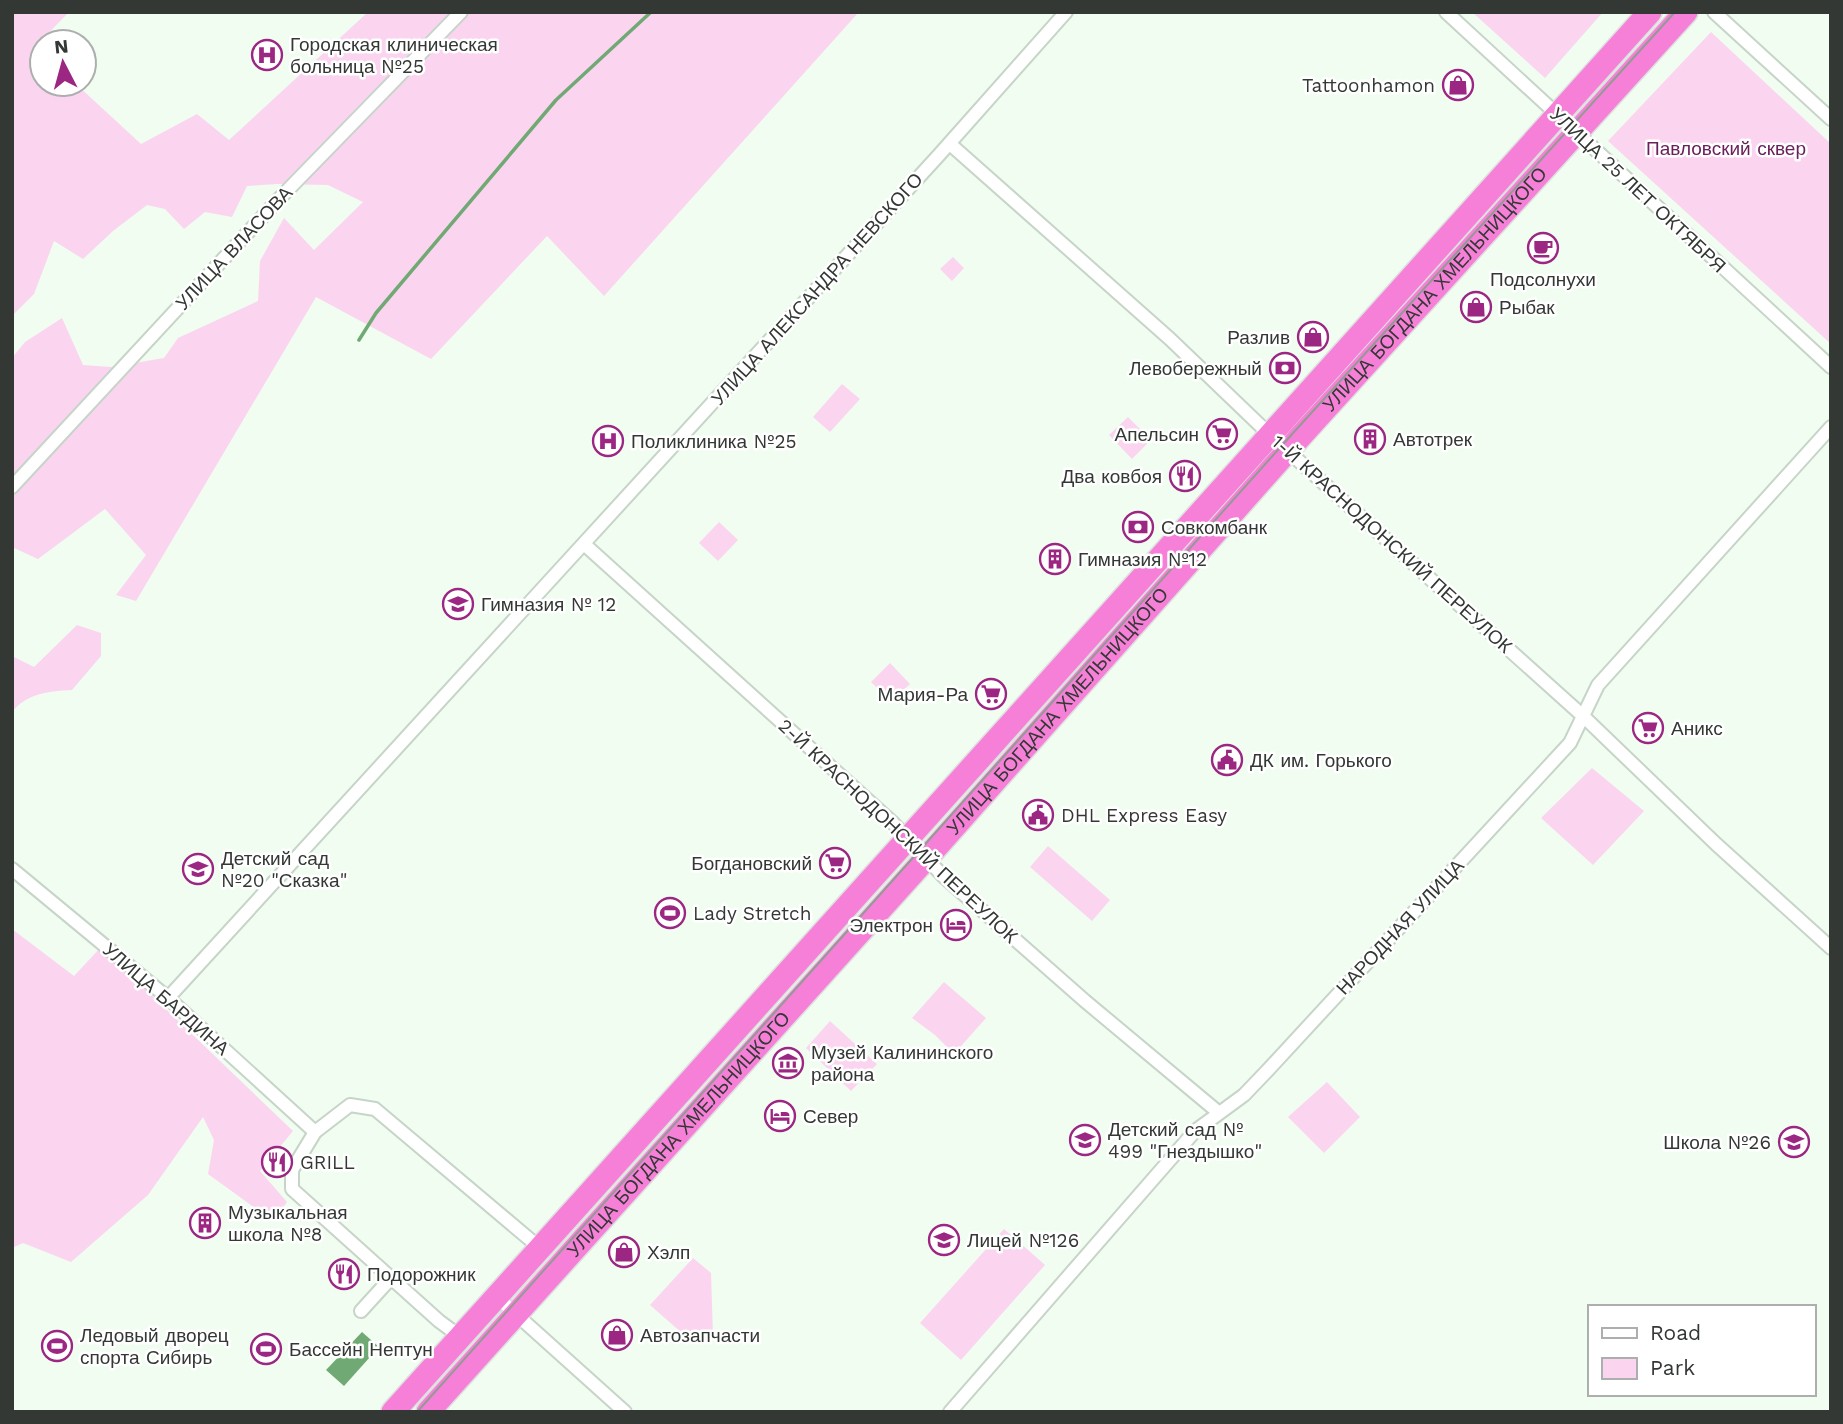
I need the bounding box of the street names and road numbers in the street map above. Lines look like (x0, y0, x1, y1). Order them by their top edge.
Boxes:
street label: УЛИЦА 25 ЛЕТ ОКТЯБРЯ (1545, 103, 1731, 277)
street label: УЛИЦА БОГДАНА ХМЕЛЬНИЦКОГО (1317, 162, 1551, 416)
street label: УЛИЦА АЛЕКСАНДРА НЕВСКОГО (706, 168, 928, 410)
street label: УЛИЦА ВЛАСОВА (171, 181, 297, 315)
street label: 1-Й КРАСНОДОНСКИЙ ПЕРЕУЛОК (1267, 430, 1517, 658)
street label: УЛИЦА БОГДАНА ХМЕЛЬНИЦКОГО (942, 583, 1173, 839)
street label: 2-Й КРАСНОДОНСКИЙ ПЕРЕУЛОК (774, 714, 1022, 948)
street label: НАРОДНАЯ УЛИЦА (1331, 854, 1469, 999)
street label: УЛИЦА БАРДИНА (98, 938, 234, 1060)
street label: УЛИЦА БОГДАНА ХМЕЛЬНИЦКОГО (562, 1006, 795, 1262)

